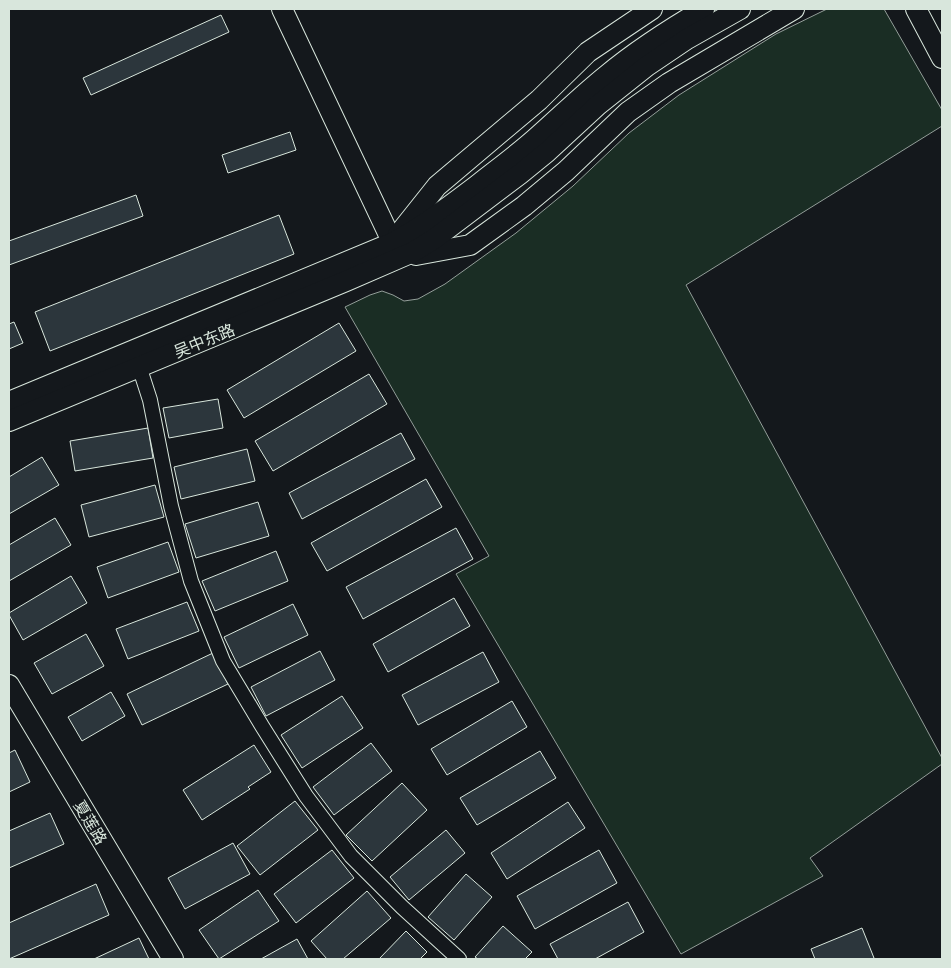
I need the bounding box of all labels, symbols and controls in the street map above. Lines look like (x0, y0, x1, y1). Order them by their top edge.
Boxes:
street label: 吴中东路 (170, 318, 238, 362)
street label: 夏莲路 (70, 796, 112, 848)

